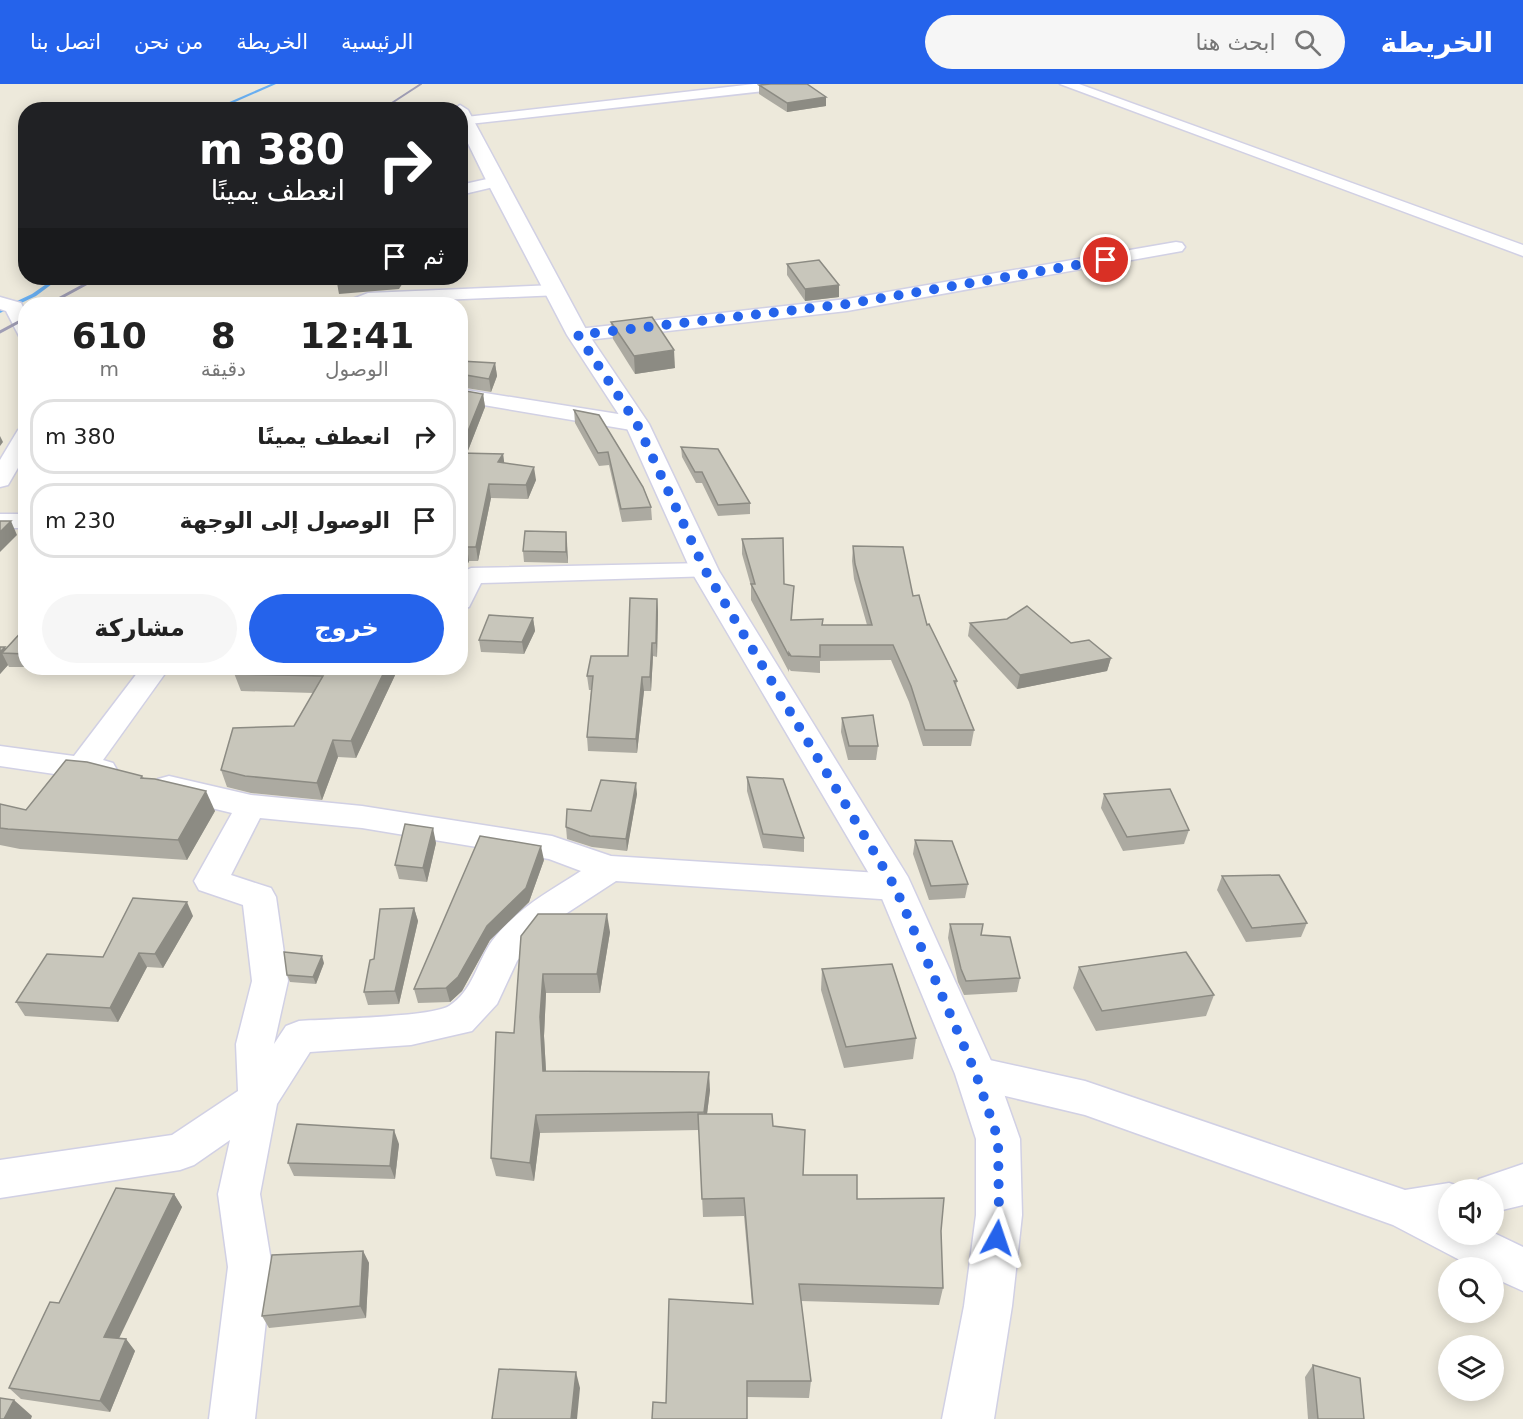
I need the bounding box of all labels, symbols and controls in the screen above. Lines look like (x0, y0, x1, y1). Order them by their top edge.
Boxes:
search box (925, 15, 1345, 69)
icon: search (1291, 26, 1324, 59)
text: الخريطة (1381, 26, 1493, 59)
text: اتصل بنا (30, 30, 101, 54)
text: من نحن (134, 30, 203, 54)
text: الخريطة (236, 30, 308, 54)
text: الرئيسية (341, 30, 413, 54)
text: ابحث هنا (1196, 30, 1276, 55)
text: 380 m (199, 125, 345, 174)
icon: right (366, 126, 444, 204)
text: انعطف يمينًا (211, 175, 345, 206)
pin (1080, 234, 1131, 285)
icon: arrive (378, 240, 411, 273)
icon: arrive (1089, 243, 1122, 276)
text: ثم (423, 244, 444, 269)
text: 610 (72, 315, 147, 356)
text: 8 (211, 315, 236, 356)
text: 12:41 (300, 315, 414, 356)
text: m (100, 357, 119, 381)
text: دقيقة (201, 357, 246, 381)
text: الوصول (325, 357, 389, 381)
icon: right (408, 420, 441, 453)
text: 380 m (45, 424, 115, 449)
text: انعطف يمينًا (257, 424, 390, 449)
icon: arrive (408, 504, 441, 537)
text: 230 m (45, 508, 115, 533)
text: الوصول إلى الوجهة (180, 508, 390, 533)
button: مشاركة (42, 594, 237, 663)
button: خروج (249, 594, 444, 663)
map controls (1438, 1179, 1504, 1401)
button: sound (1438, 1179, 1504, 1245)
position arrow (965, 1206, 1029, 1270)
button: search (1438, 1257, 1504, 1323)
button: layers (1438, 1335, 1504, 1401)

